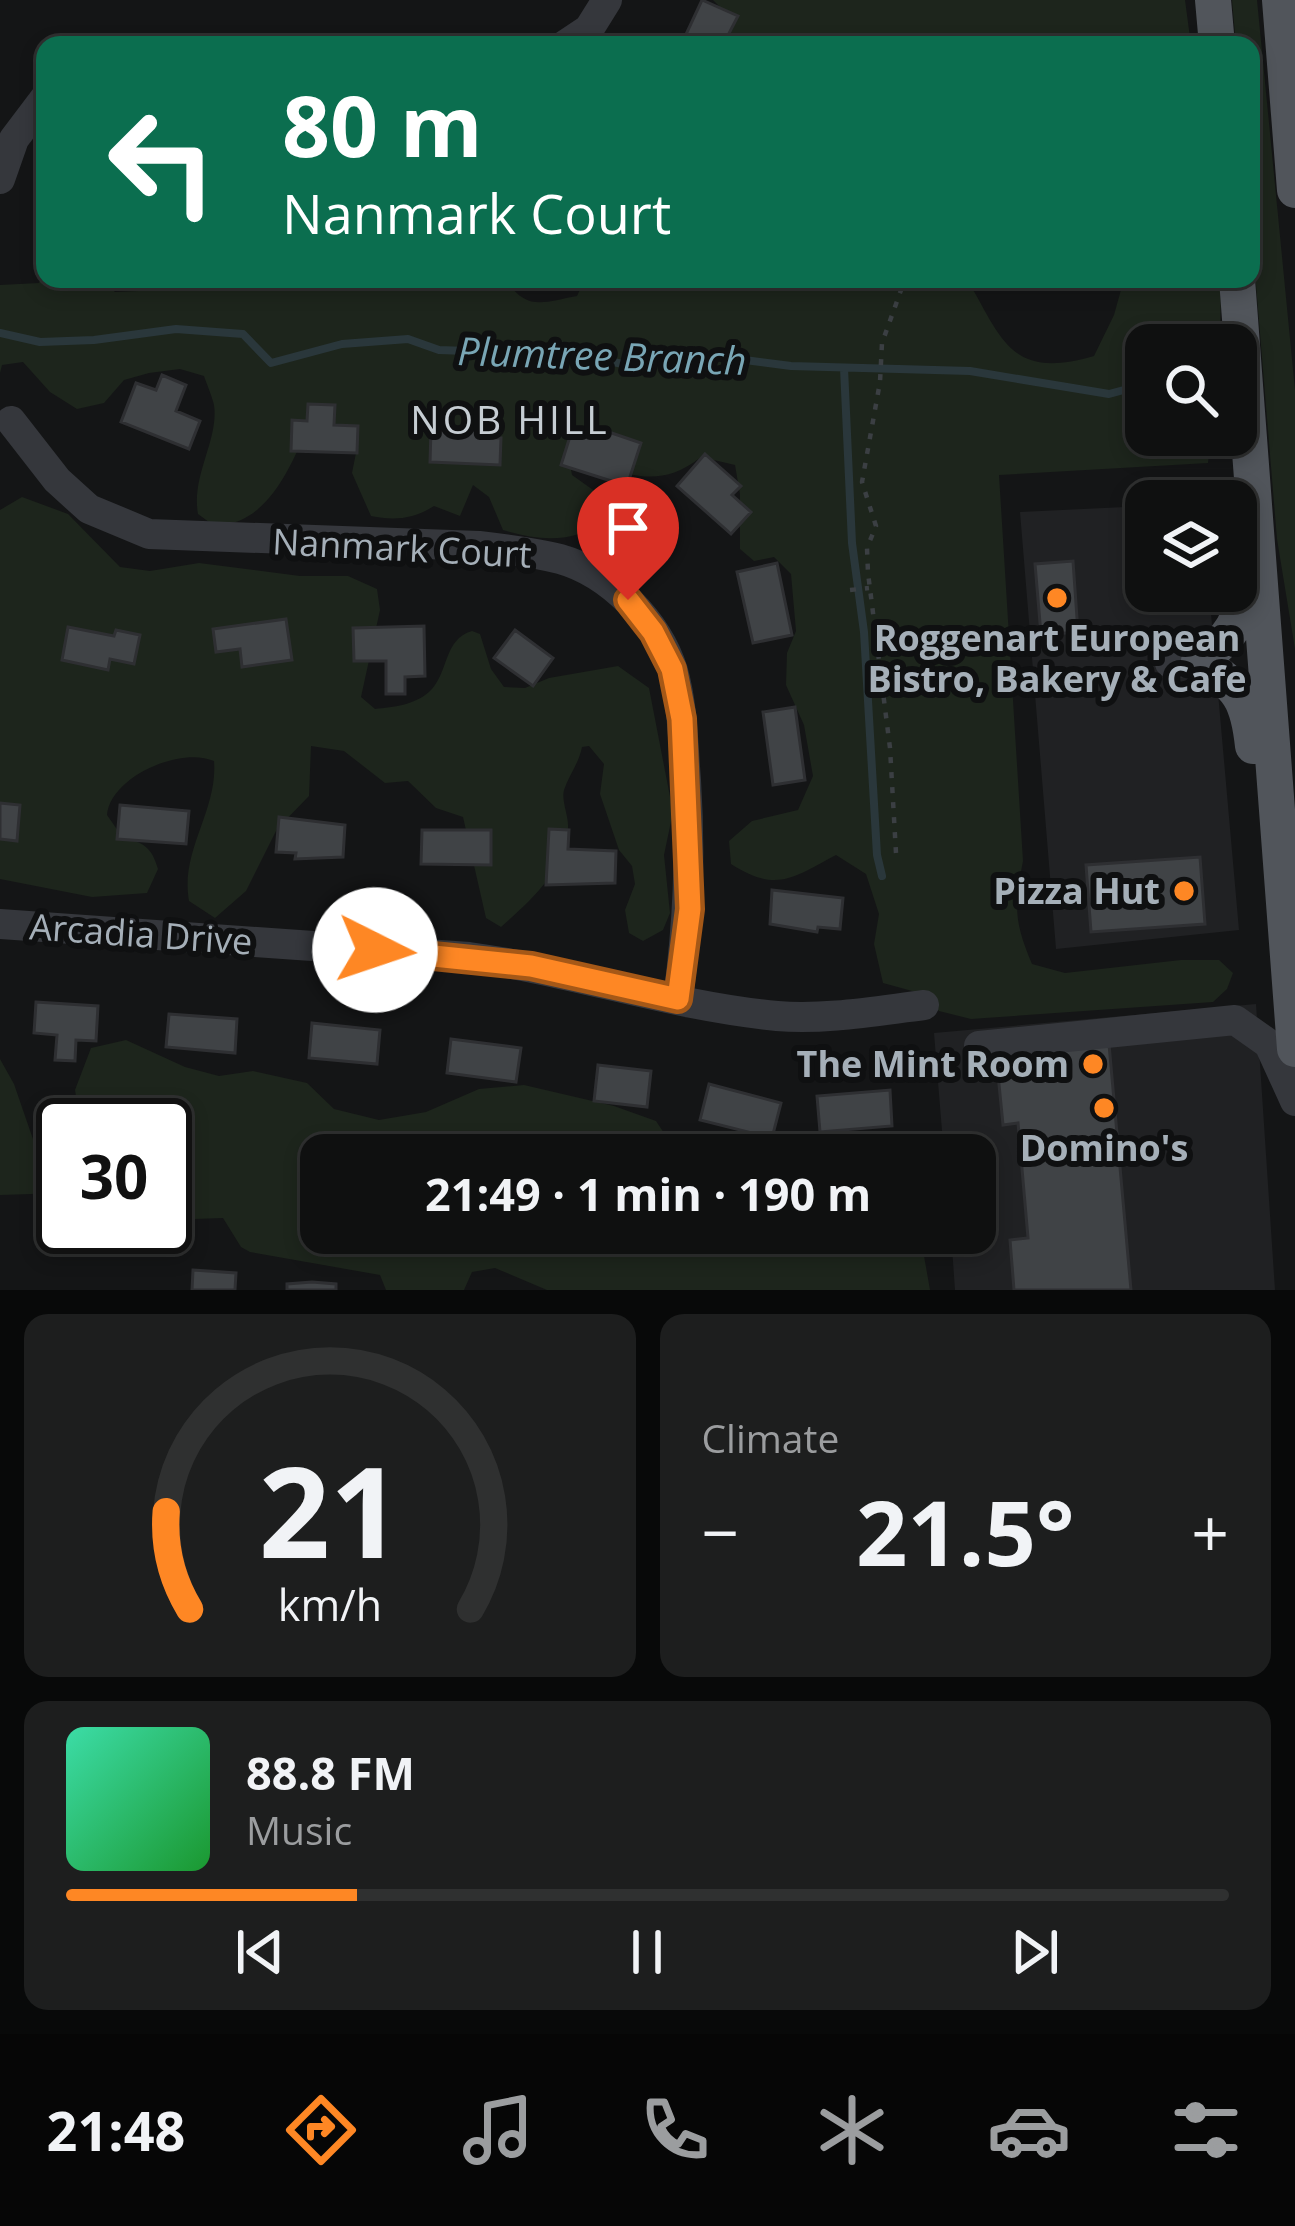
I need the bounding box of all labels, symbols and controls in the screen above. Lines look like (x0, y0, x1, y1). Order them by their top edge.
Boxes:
text: 80 m (282, 67, 482, 182)
icon: left (84, 84, 240, 240)
text: Nanmark Court (282, 176, 671, 250)
water label: Plumtree Branch (457, 323, 747, 386)
map controls (1125, 324, 1257, 612)
button: search (1125, 324, 1257, 456)
district label: NOB HILL (410, 392, 610, 445)
pin (577, 477, 679, 600)
button: layers (1125, 480, 1257, 612)
icon: arrive (595, 495, 661, 561)
street label: Nanmark Court (271, 516, 533, 579)
marker: Roggenart European Bistro, Bakery & Cafe (1044, 585, 1070, 611)
place label: Roggenart European Bistro, Bakery & Cafe (868, 613, 1246, 703)
place label: Pizza Hut (993, 866, 1160, 915)
marker: Pizza Hut (1171, 878, 1197, 904)
position arrow (312, 887, 438, 1013)
street label: Arcadia Drive (28, 901, 254, 966)
place label: The Mint Room (797, 1039, 1069, 1088)
marker: The Mint Room (1080, 1051, 1106, 1077)
marker: Domino's (1091, 1095, 1117, 1121)
speed limit sign: 30 (36, 1098, 192, 1254)
place label: Domino's (1020, 1123, 1188, 1172)
text: 21:49 · 1 min · 190 m (425, 1163, 871, 1224)
text: Climate (702, 1411, 839, 1464)
text: 21 (258, 1425, 401, 1595)
text: 21.5° (856, 1470, 1075, 1592)
text: − (702, 1486, 739, 1576)
text: + (1191, 1486, 1229, 1576)
text: km/h (278, 1574, 382, 1633)
text: 88.8 FM (246, 1742, 415, 1803)
text: Music (246, 1803, 352, 1856)
icon: previous (227, 1919, 293, 1985)
icon: pause (614, 1919, 680, 1985)
icon: next (1002, 1919, 1068, 1985)
icon: directions (279, 2088, 363, 2172)
icon: music (456, 2088, 540, 2172)
icon: phone (633, 2088, 717, 2172)
icon: climate (810, 2088, 894, 2172)
icon: car (987, 2088, 1071, 2172)
icon: filters (1164, 2088, 1248, 2172)
text: 21:48 (47, 2093, 185, 2167)

